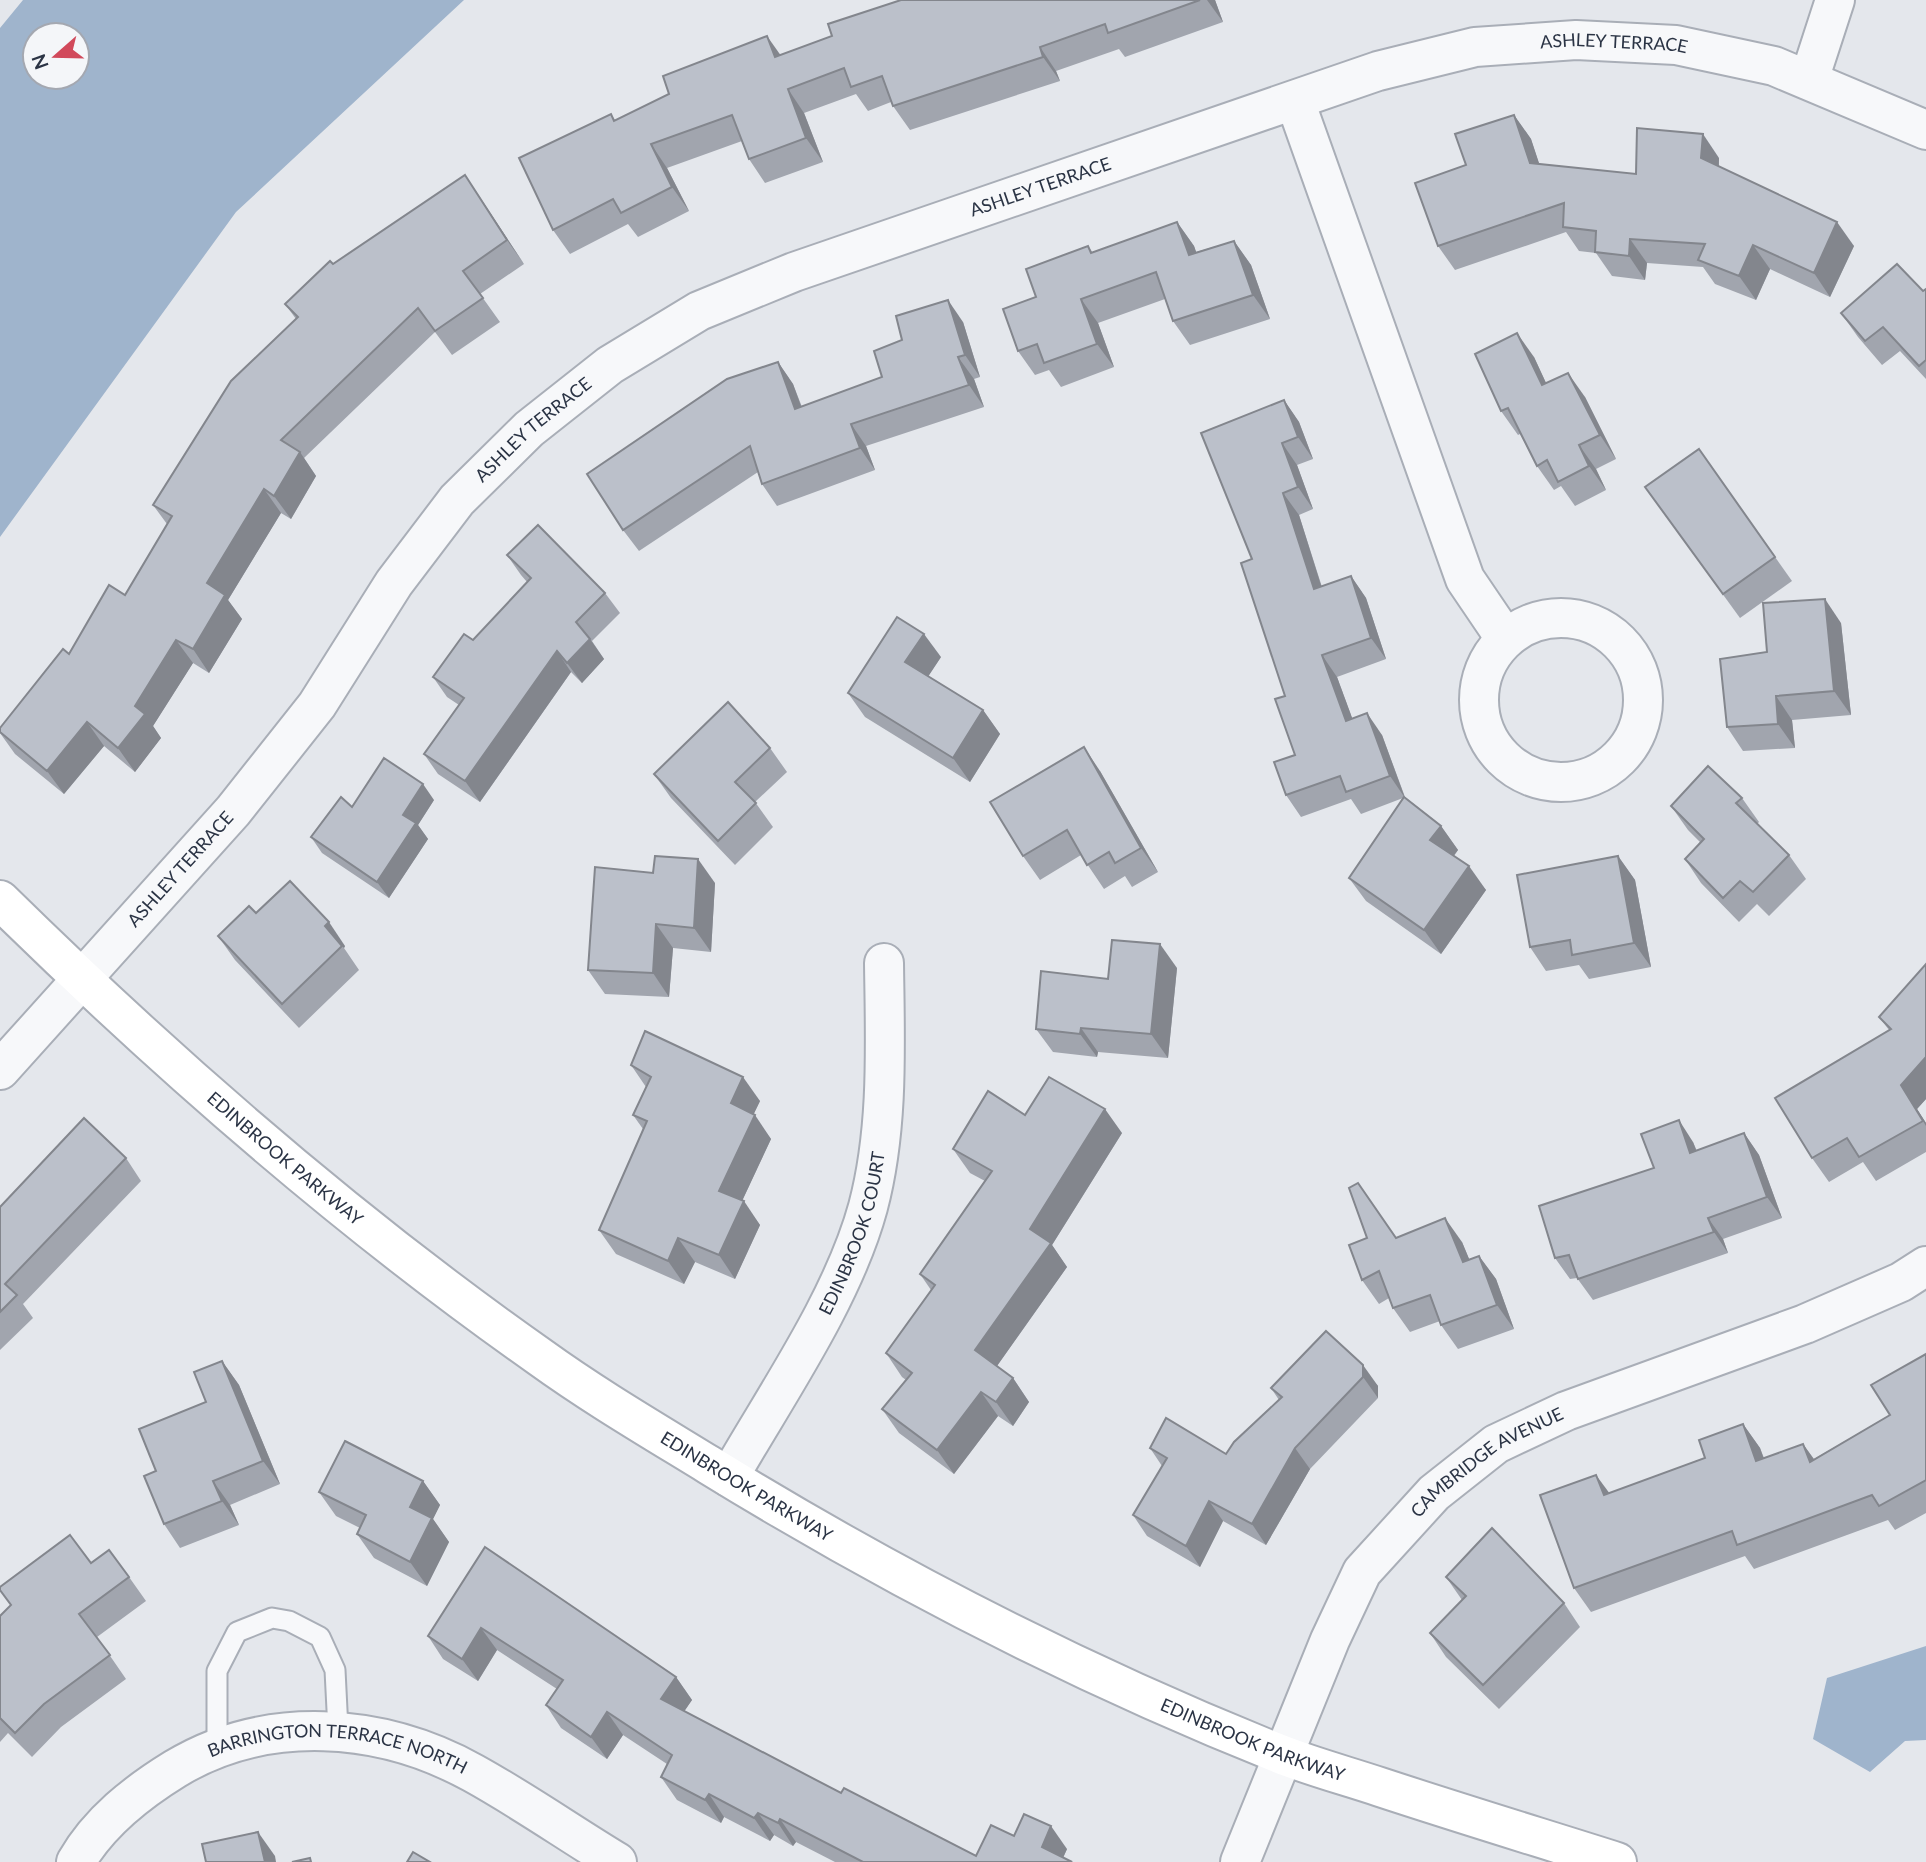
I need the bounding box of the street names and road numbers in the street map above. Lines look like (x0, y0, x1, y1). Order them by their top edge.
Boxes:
street label: ASHLEY TERRACE (1539, 28, 1690, 57)
street label: ASHLEY TERRACE (967, 152, 1114, 221)
street label: ASHLEY TERRACE (470, 372, 595, 486)
street label: ASHLEY TERRACE (122, 806, 237, 931)
street label: EDINBROOK PARKWAY (203, 1086, 368, 1230)
street label: EDINBROOK COURT (813, 1150, 889, 1318)
street label: CAMBRIDGE AVENUE (1405, 1402, 1566, 1521)
street label: EDINBROOK PARKWAY (657, 1426, 837, 1546)
street label: EDINBROOK PARKWAY (1157, 1693, 1348, 1785)
street label: BARRINGTON TERRACE NORTH (204, 1719, 471, 1778)

